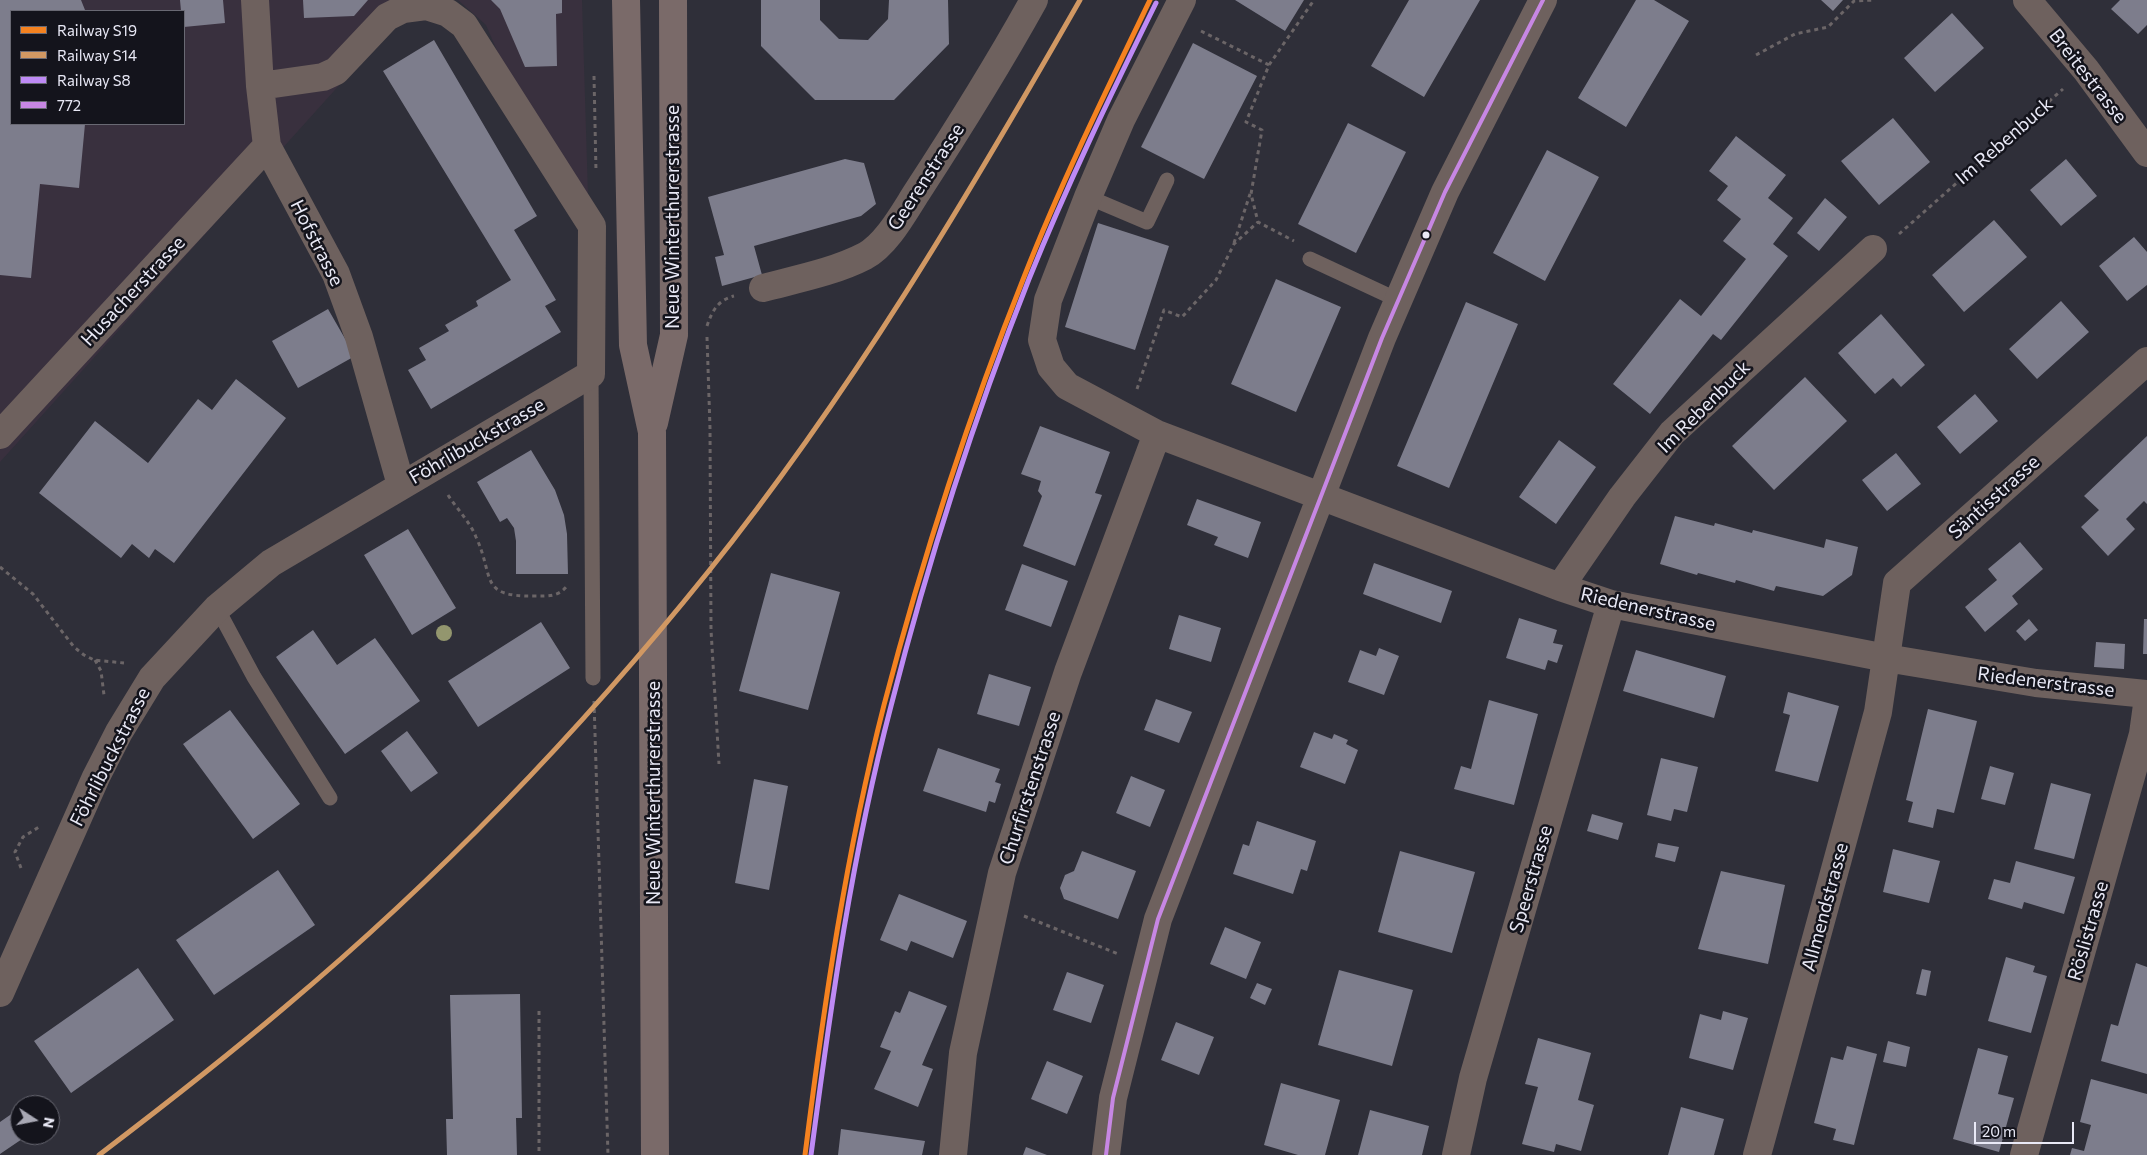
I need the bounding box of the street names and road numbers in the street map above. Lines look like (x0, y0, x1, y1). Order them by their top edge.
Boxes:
street label: Breitestrasse (2044, 24, 2132, 128)
street label: Im Rebenbuck (1951, 93, 2057, 189)
street label: Neue Winterthurerstrasse (662, 105, 684, 329)
street label: Geerenstrasse (883, 119, 969, 235)
street label: Hofstrasse (286, 196, 348, 290)
street label: Husacherstrasse (76, 231, 190, 351)
street label: Im Rebenbuck (1653, 356, 1755, 458)
street label: Föhrlibuckstrasse (405, 393, 549, 489)
street label: Säntisstrasse (1944, 450, 2044, 544)
street label: Riedenerstrasse (1578, 582, 1718, 636)
street label: Riedenerstrasse (1976, 662, 2116, 702)
street label: Neue Winterthurerstrasse (643, 681, 665, 905)
street label: Föhrlibuckstrasse (65, 684, 155, 830)
street label: Churfirstenstrasse (994, 708, 1066, 868)
street label: Speerstrasse (1505, 823, 1557, 935)
street label: Allmendstrasse (1797, 840, 1853, 974)
street label: Röslistrasse (2063, 879, 2113, 983)

